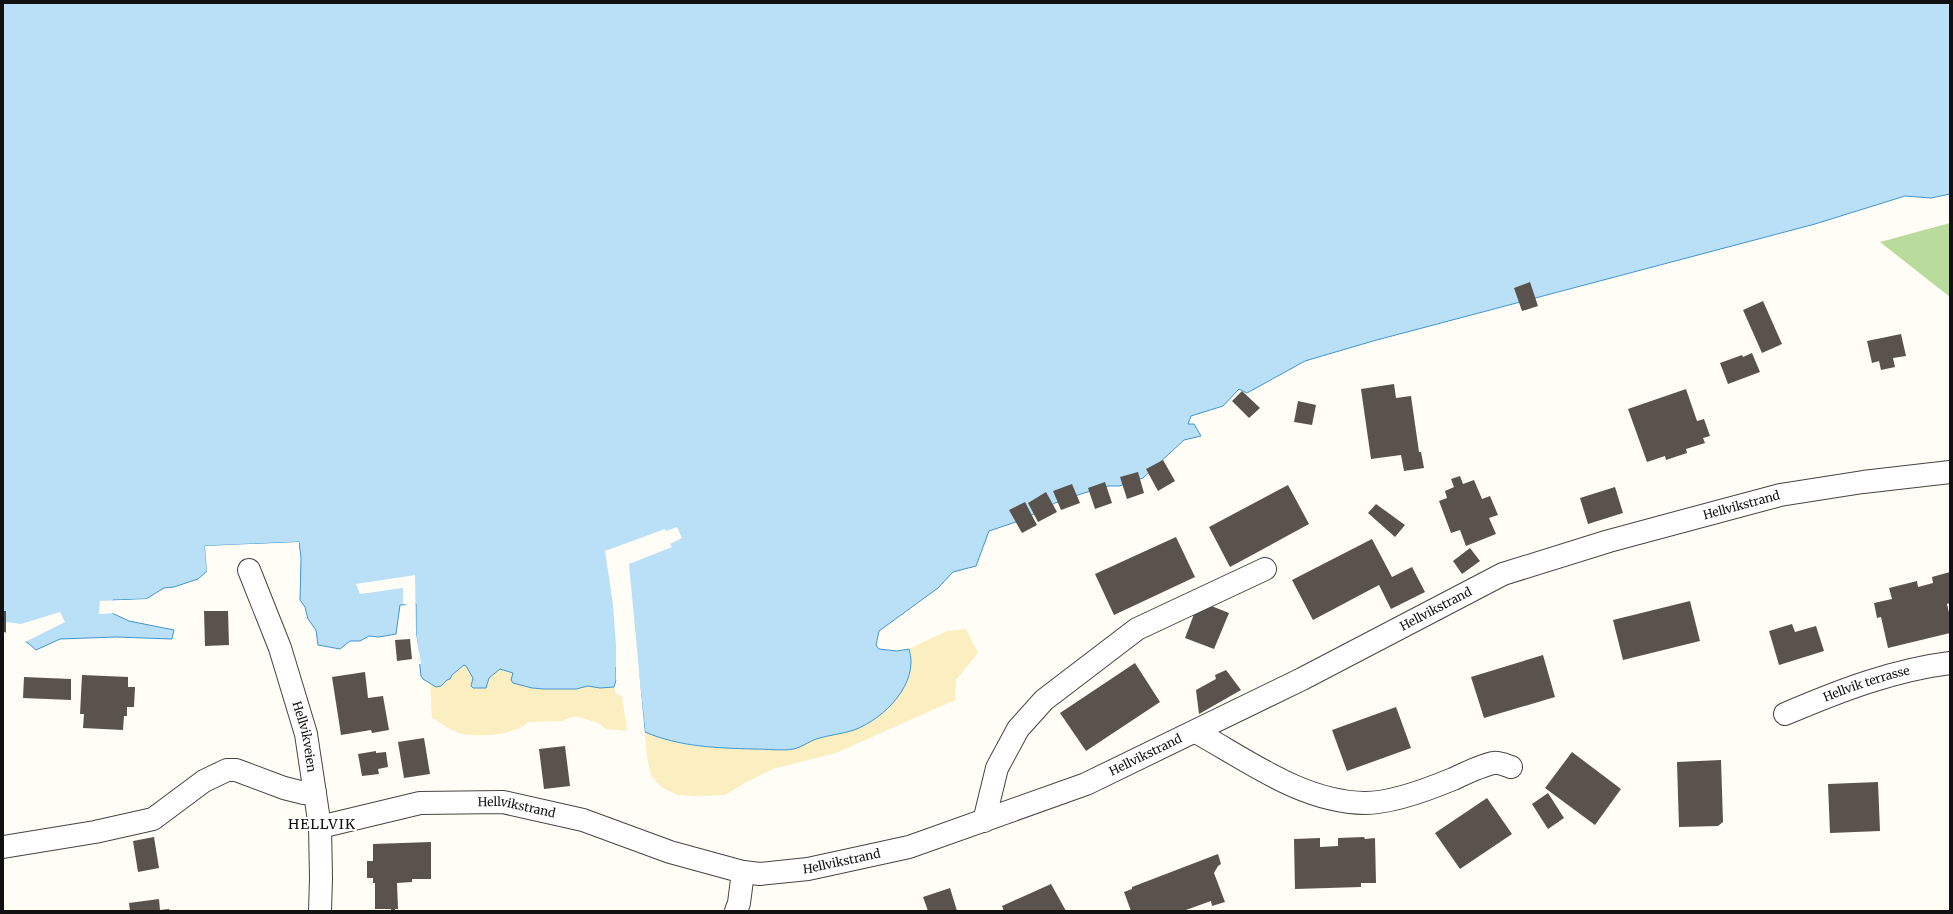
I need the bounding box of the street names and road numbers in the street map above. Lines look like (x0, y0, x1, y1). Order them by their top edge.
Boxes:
street label: Hellvikstrand (1701, 487, 1781, 522)
street label: Hellvikstrand (1397, 584, 1474, 634)
street label: Hellvik terrasse (1821, 662, 1911, 705)
street label: Hellvikveien (289, 699, 320, 773)
street label: Hellvikstrand (1107, 731, 1184, 779)
street label: Hellvikstrand (478, 793, 557, 821)
street label: Hellvikstrand (802, 845, 882, 876)

